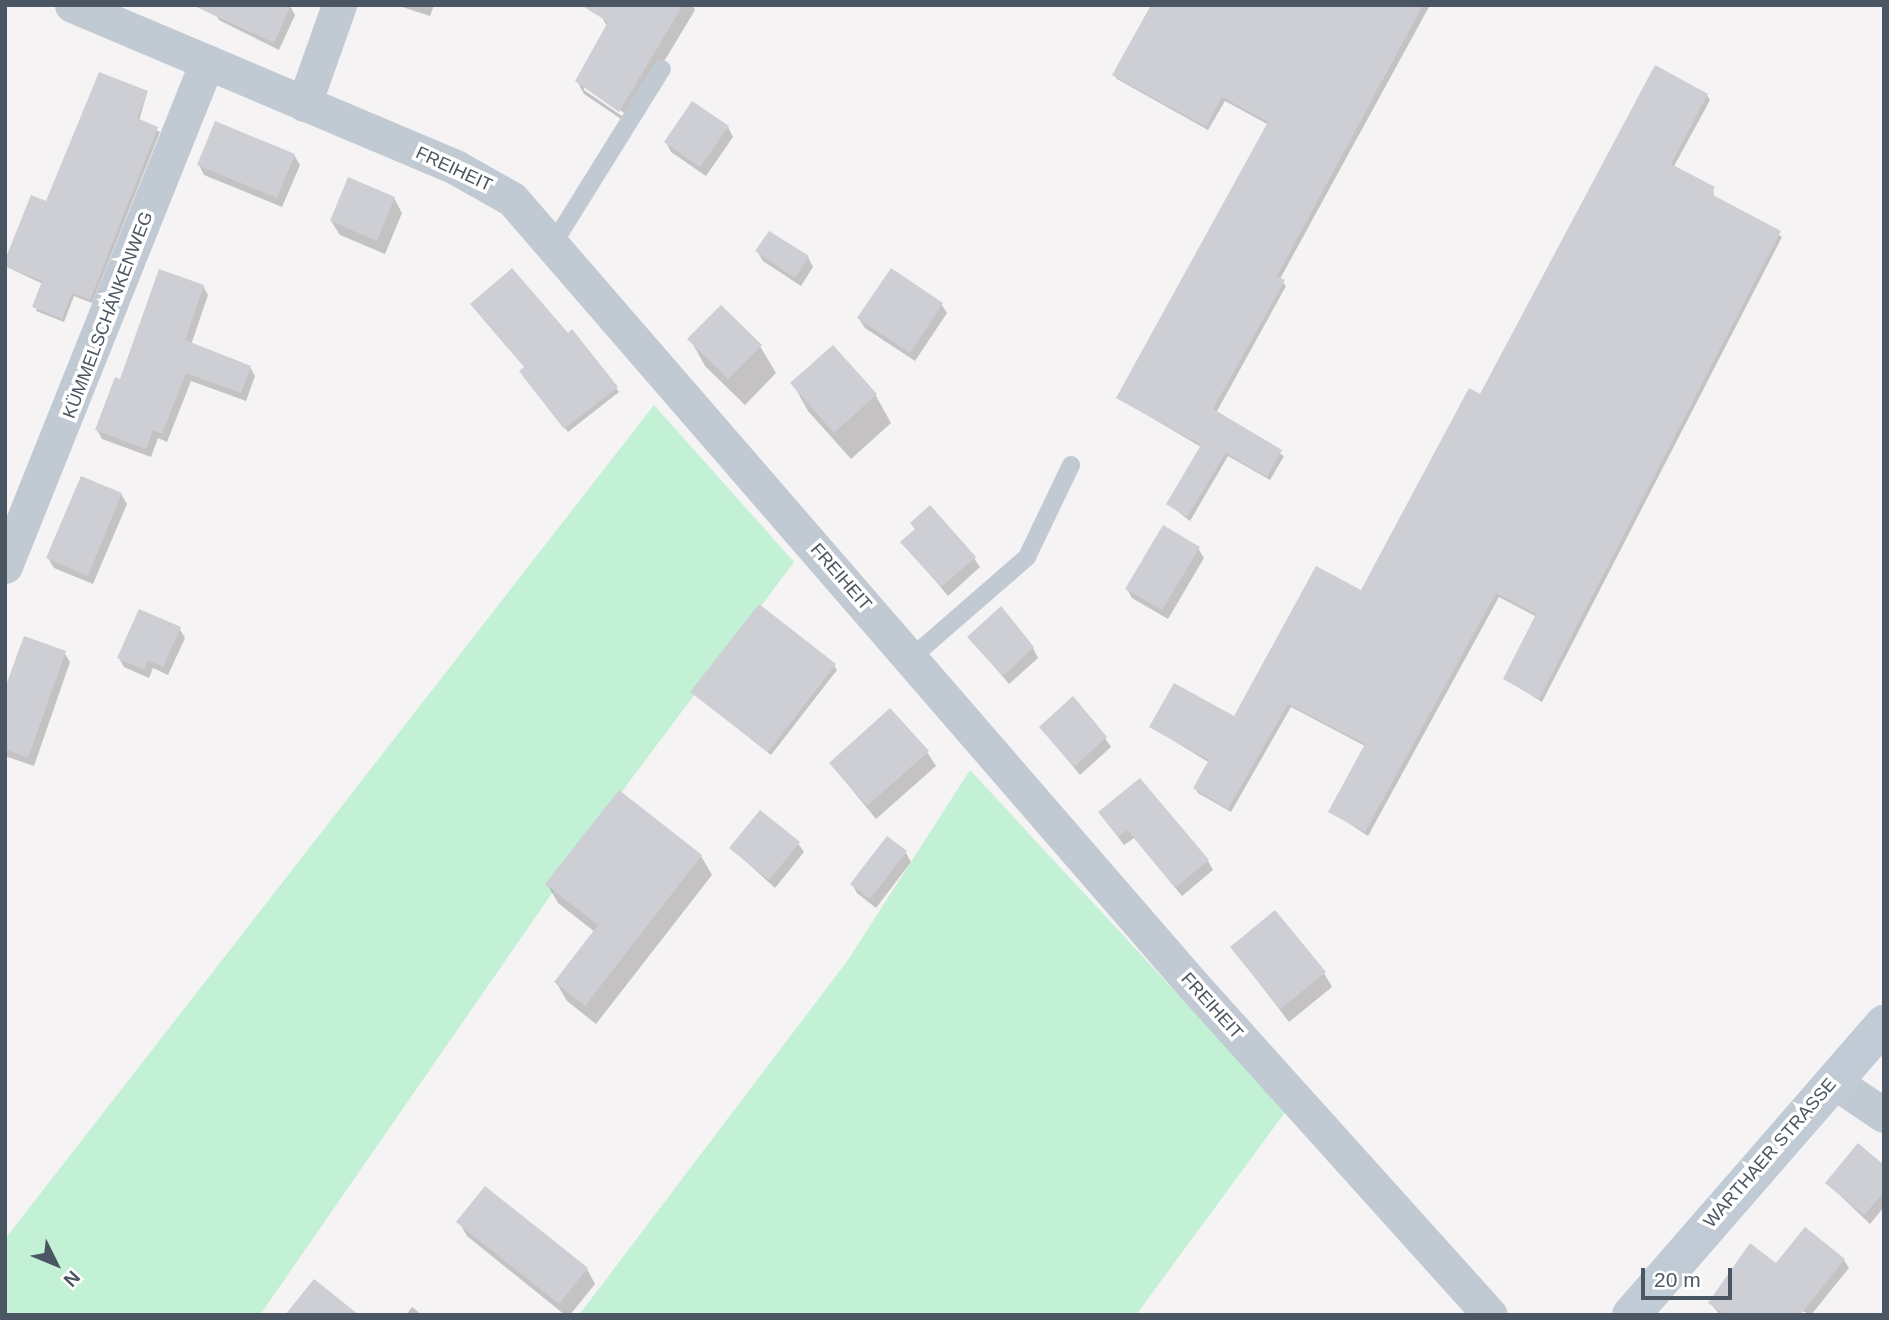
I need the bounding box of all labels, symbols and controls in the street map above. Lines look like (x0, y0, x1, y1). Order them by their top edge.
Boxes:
street label: FREIHEIT (412, 142, 496, 196)
street label: KÜMMELSCHÄNKENWEG (58, 208, 158, 422)
street label: FREIHEIT (806, 539, 876, 615)
street label: FREIHEIT (1177, 968, 1247, 1044)
street label: WARTHAER STRASSE (1699, 1074, 1841, 1232)
north arrow (21, 1229, 91, 1299)
scale bar (1644, 1254, 1735, 1298)
text: N (59, 1266, 84, 1291)
text: 20 m (1654, 1268, 1701, 1291)

